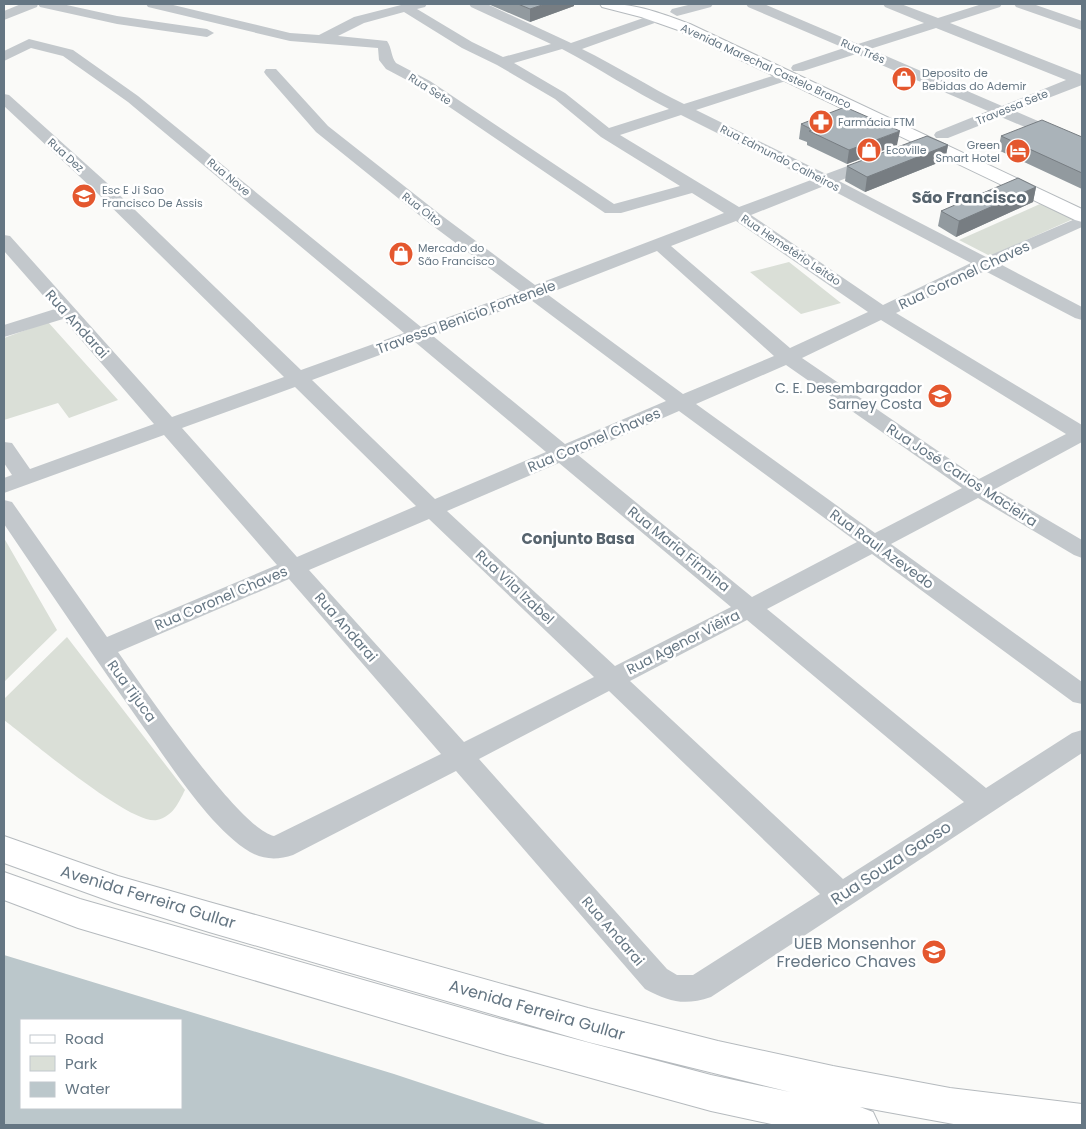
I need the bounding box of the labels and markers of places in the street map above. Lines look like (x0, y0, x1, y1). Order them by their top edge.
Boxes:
place label: Deposito de Bebidas do Ademir (922, 65, 1026, 94)
shop icon: Deposito de Bebidas do Ademir (891, 66, 917, 92)
pharmacy icon: Farmácia FTM (808, 109, 834, 135)
place label: Farmácia FTM (838, 114, 915, 130)
shop icon: Ecoville (856, 137, 882, 163)
place label: Green Smart Hotel (936, 137, 1000, 166)
hotel icon: Green Smart Hotel (1005, 138, 1031, 164)
place label: Ecoville (886, 142, 927, 158)
place label: Esc E Ji Sao Francisco De Assis (102, 182, 203, 211)
school or university icon: Esc E Ji Sao Francisco De Assis (71, 183, 97, 209)
place label: Mercado do São Francisco (418, 240, 495, 269)
shop icon: Mercado do São Francisco (388, 241, 414, 267)
place label: C. E. Desembargador Sarney Costa (775, 378, 922, 414)
school or university icon: C. E. Desembargador Sarney Costa (927, 383, 953, 409)
place label: UEB Monsenhor Frederico Chaves (777, 932, 916, 973)
school or university icon: UEB Monsenhor Frederico Chaves (921, 939, 947, 965)

